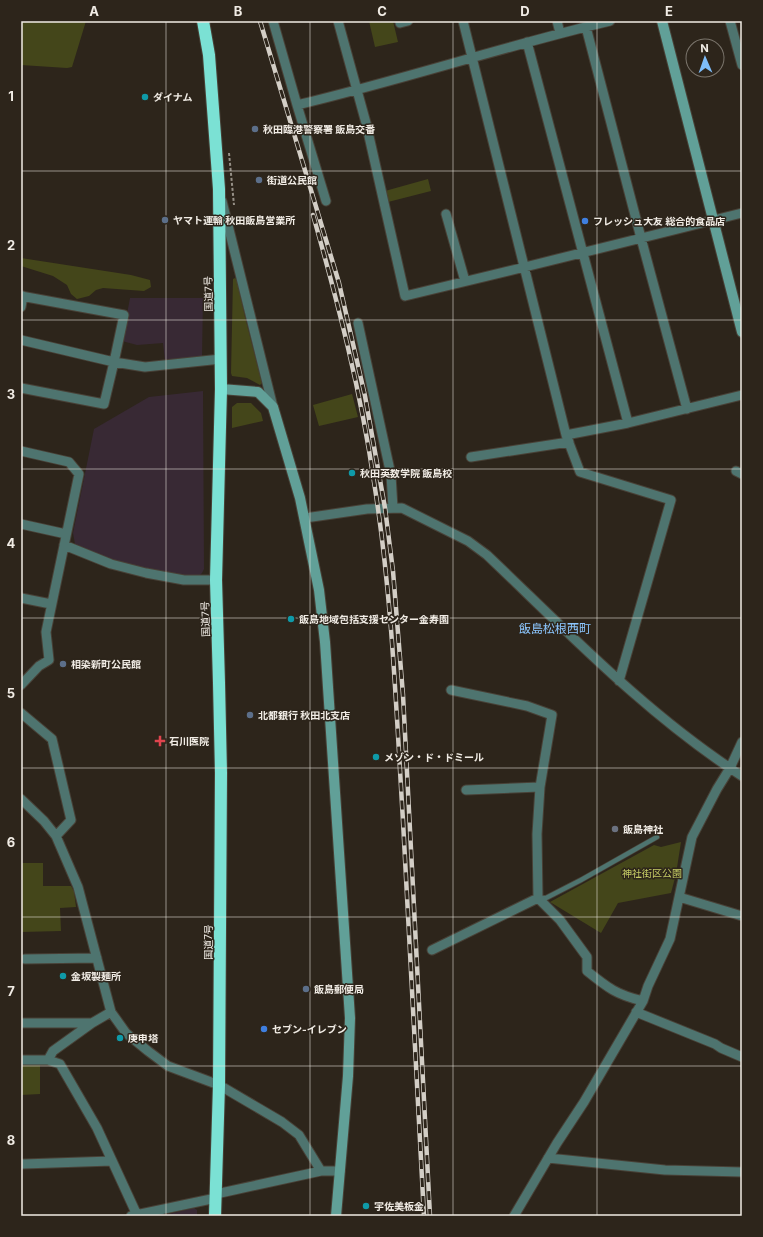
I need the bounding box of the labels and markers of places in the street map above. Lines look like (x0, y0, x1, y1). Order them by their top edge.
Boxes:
place label: ダイナム (153, 91, 193, 103)
marker: ダイナム (140, 92, 150, 102)
place label: 秋田臨港警察署 飯島交番 (263, 123, 375, 135)
marker: 秋田臨港警察署 飯島交番 (250, 124, 260, 134)
place label: 街道公民館 (266, 174, 317, 186)
marker: 街道公民館 (254, 175, 264, 185)
place label: ヤマト運輸 秋田飯島営業所 (173, 214, 295, 226)
marker: ヤマト運輸 秋田飯島営業所 (160, 215, 170, 225)
place label: フレッシュ大友 総合的食品店 (593, 215, 725, 227)
marker: フレッシュ大友 総合的食品店 (580, 216, 590, 226)
place label: 秋田英数学院 飯島校 (360, 467, 452, 479)
marker: 秋田英数学院 飯島校 (347, 468, 357, 478)
place label: 飯島地域包括支援センター金寿園 (299, 613, 449, 625)
marker: 飯島地域包括支援センター金寿園 (286, 614, 296, 624)
place label: 相染新町公民館 (71, 658, 141, 670)
marker: 相染新町公民館 (58, 659, 68, 669)
place label: 北都銀行 秋田北支店 (258, 709, 350, 721)
marker: 北都銀行 秋田北支店 (245, 710, 255, 720)
marker: 石川医院 (154, 735, 166, 747)
place label: 石川医院 (169, 735, 209, 747)
place label: メゾン・ド・ドミール (384, 751, 484, 763)
marker: メゾン・ド・ドミール (371, 752, 381, 762)
place label: 飯島神社 (623, 823, 664, 835)
marker: 飯島神社 (610, 824, 620, 834)
place label: 金坂製麺所 (71, 970, 121, 982)
marker: 金坂製麺所 (58, 971, 68, 981)
place label: 飯島郵便局 (314, 983, 364, 995)
marker: 飯島郵便局 (301, 984, 311, 994)
place label: セブン-イレブン (272, 1023, 347, 1035)
marker: セブン-イレブン (259, 1024, 269, 1034)
place label: 庚申塔 (127, 1032, 159, 1044)
marker: 庚申塔 (115, 1033, 125, 1043)
place label: 宇佐美板金 (374, 1200, 424, 1212)
marker: 宇佐美板金 (361, 1201, 371, 1211)

